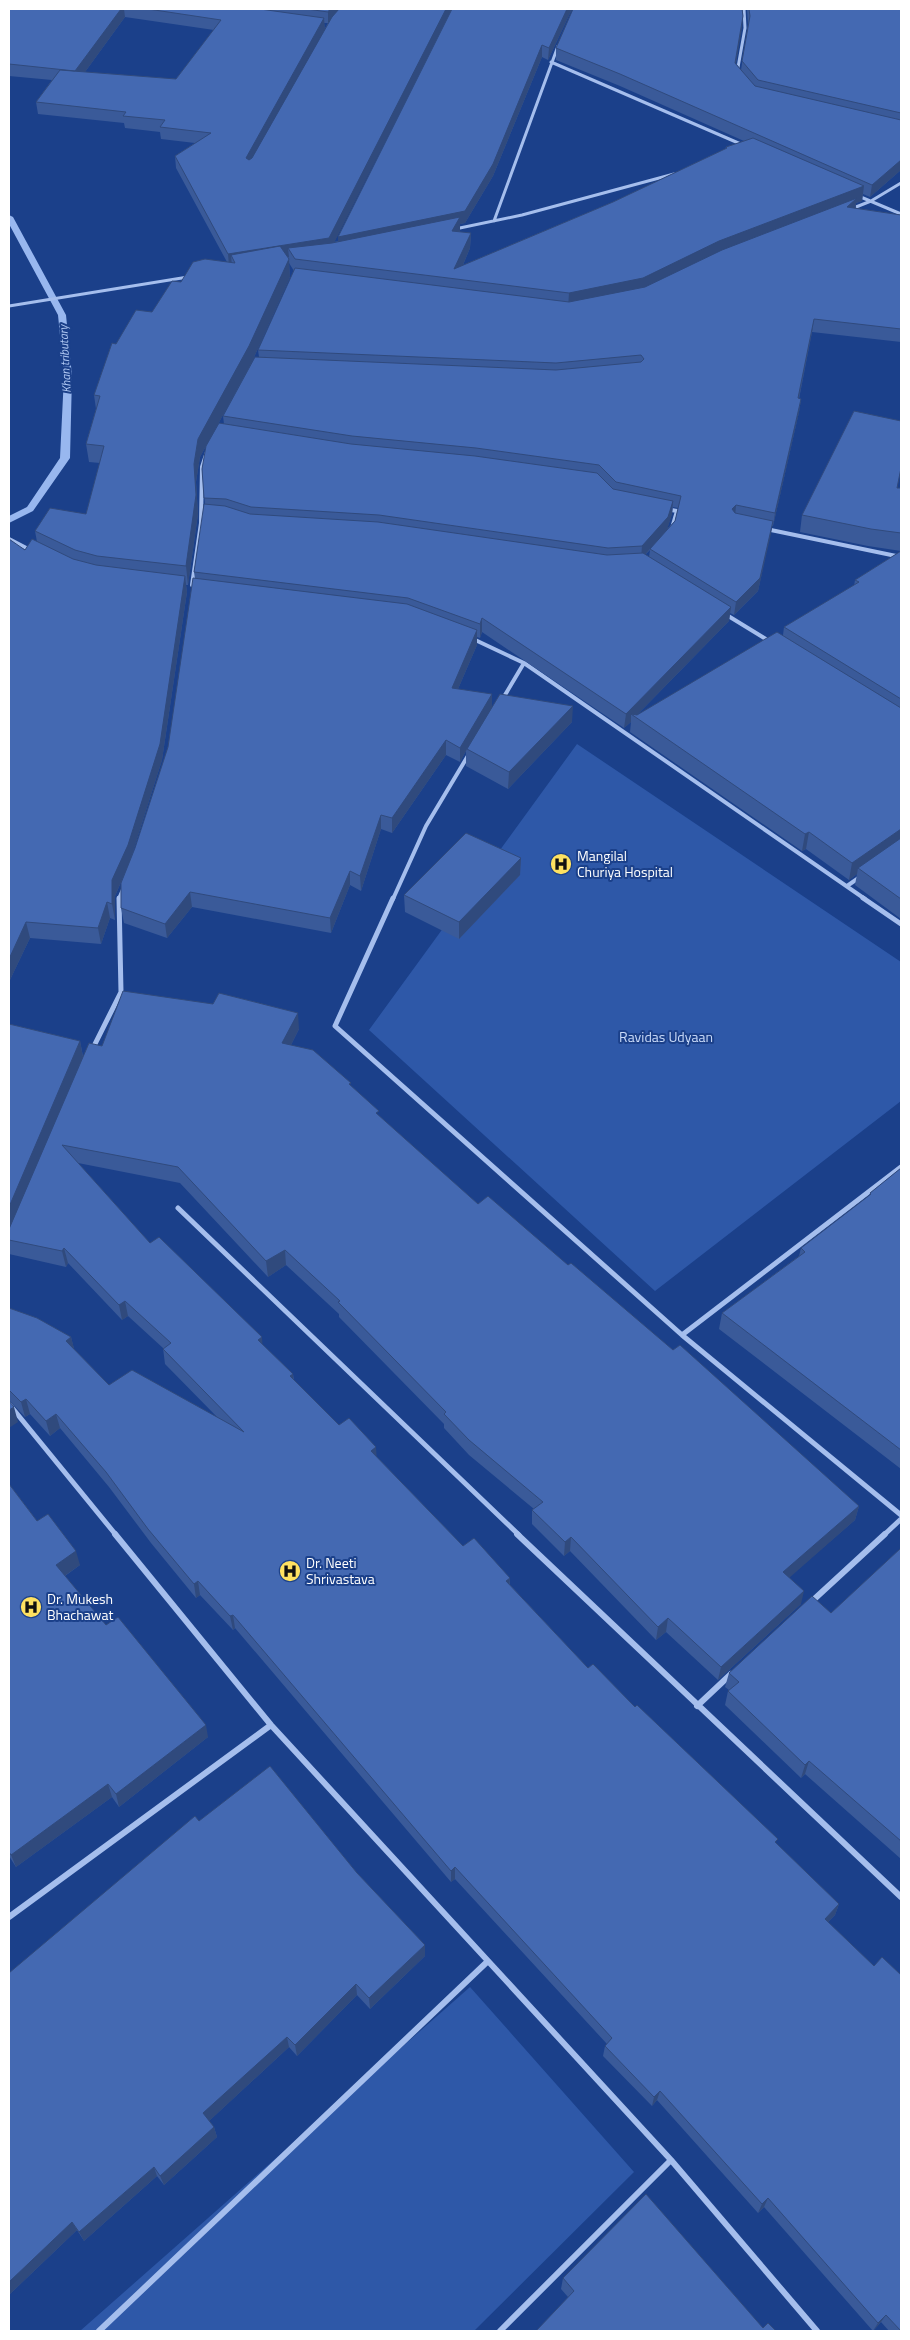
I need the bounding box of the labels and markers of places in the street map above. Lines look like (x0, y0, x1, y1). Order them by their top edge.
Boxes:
place label: Mangilal Churiya Hospital (577, 845, 673, 882)
hospital icon: Mangilal Churiya Hospital (549, 852, 573, 876)
place label: Dr. Neeti Shrivastava (306, 1552, 375, 1589)
hospital icon: Dr. Neeti Shrivastava (278, 1559, 302, 1583)
place label: Dr. Mukesh Bhachawat (47, 1588, 113, 1625)
hospital icon: Dr. Mukesh Bhachawat (19, 1595, 43, 1619)

